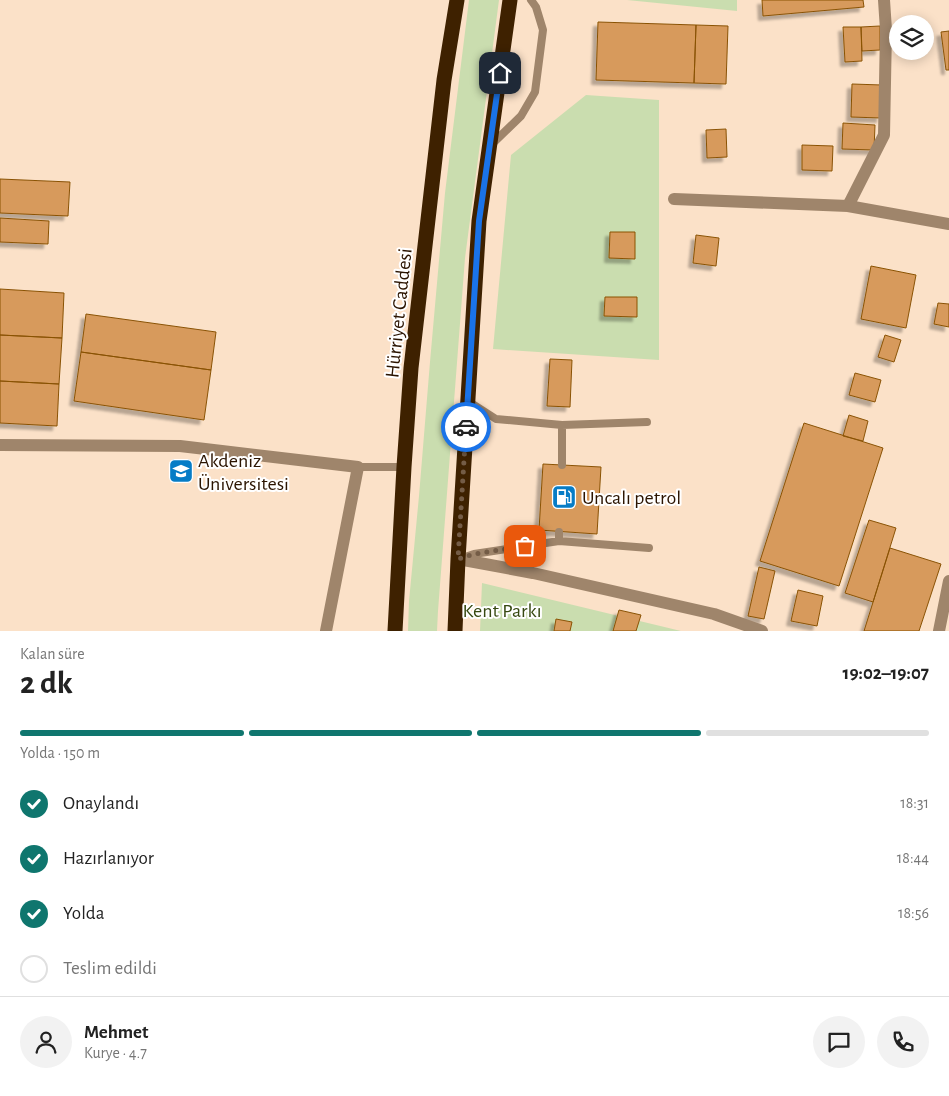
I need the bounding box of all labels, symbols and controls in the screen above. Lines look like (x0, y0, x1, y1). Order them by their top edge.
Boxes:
map controls (889, 15, 934, 60)
button: layers (889, 15, 934, 60)
pin (479, 52, 521, 94)
icon: home (486, 59, 514, 87)
street label: Hürriyet Caddesi (382, 247, 416, 379)
courier (441, 402, 491, 452)
icon: car (452, 413, 480, 441)
place label: Akdeniz Üniversitesi (198, 451, 289, 494)
school or university icon: Akdeniz Üniversitesi (168, 458, 194, 484)
fuel station icon: Uncalı petrol (551, 484, 577, 510)
place label: Uncalı petrol (582, 488, 681, 508)
pin (504, 525, 546, 567)
icon: bag (511, 532, 539, 560)
park label: Kent Parkı (462, 601, 542, 621)
text: Kalan süre (20, 646, 85, 662)
text: 19:02–19:07 (843, 664, 929, 683)
text: 2 dk (20, 667, 73, 699)
text: Yolda · 150 m (20, 745, 100, 761)
icon: check (20, 790, 48, 818)
text: Onaylandı (63, 794, 139, 813)
text: 18:31 (900, 795, 929, 811)
icon: check (20, 845, 48, 873)
text: Hazırlanıyor (63, 849, 154, 868)
text: 18:44 (897, 850, 929, 866)
icon: check (20, 900, 48, 928)
text: Yolda (63, 904, 104, 923)
text: 18:56 (898, 905, 929, 921)
text: Teslim edildi (63, 959, 157, 978)
button: person (20, 1016, 72, 1068)
button: chat (813, 1016, 865, 1068)
button: phone (877, 1016, 929, 1068)
text: Mehmet (84, 1023, 148, 1042)
text: Kurye · 4.7 (84, 1045, 147, 1061)

